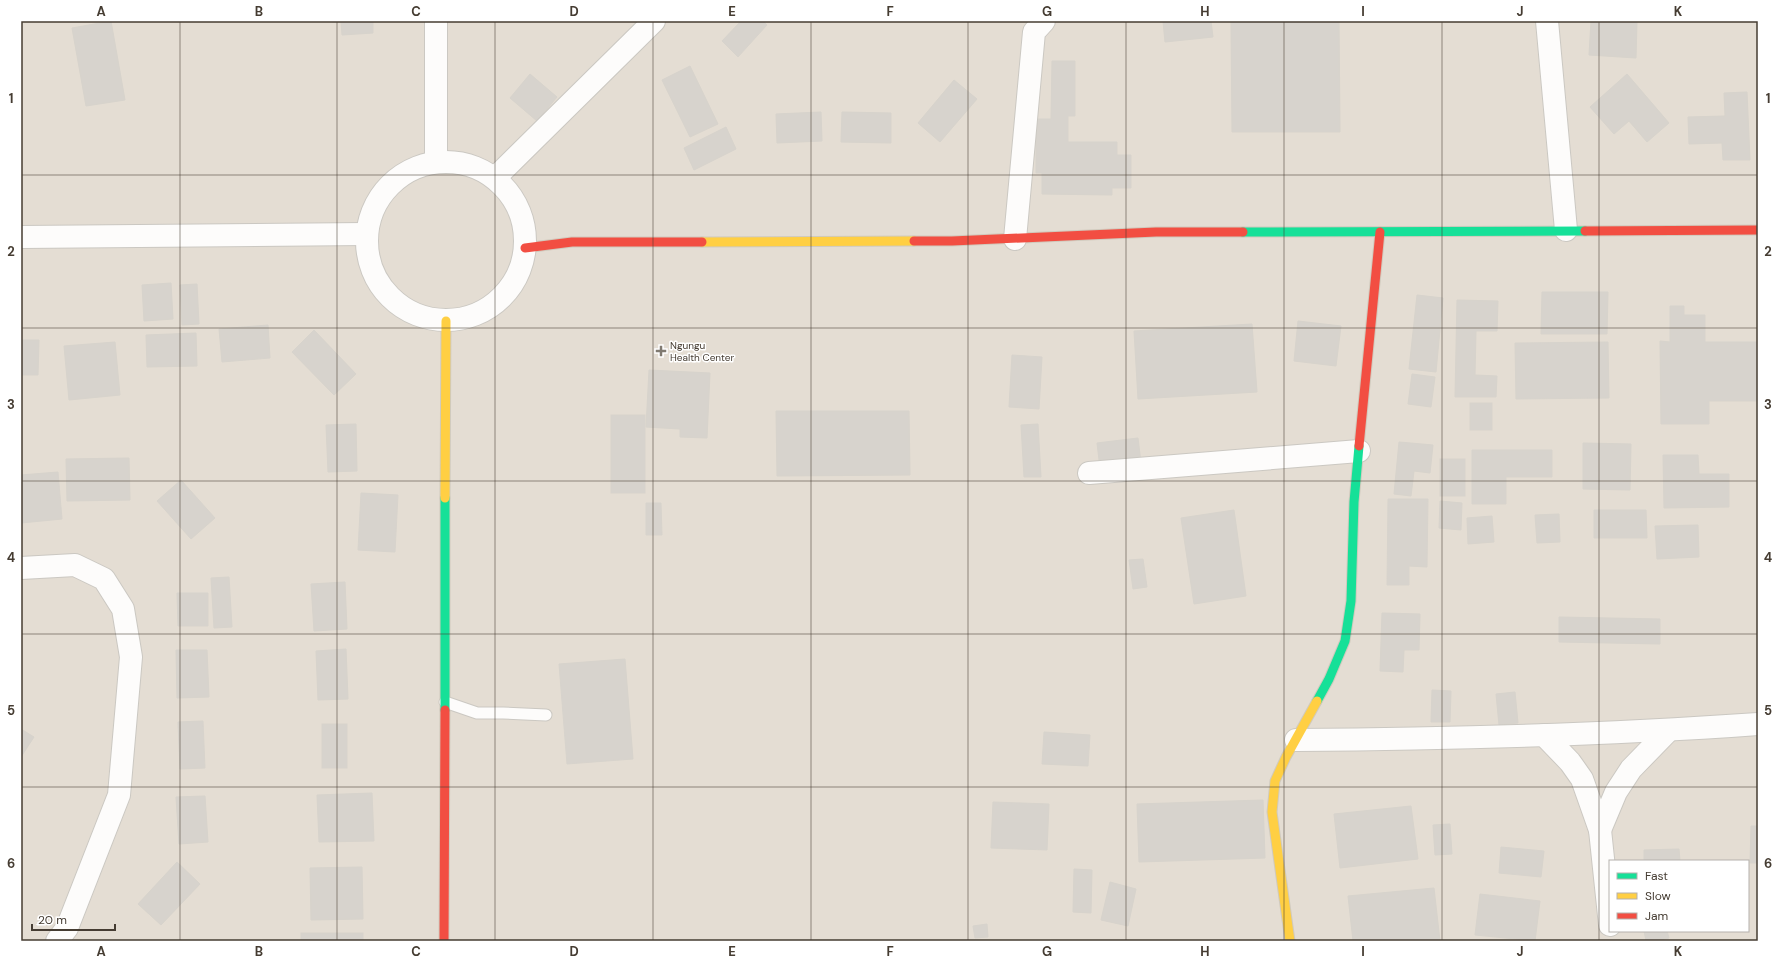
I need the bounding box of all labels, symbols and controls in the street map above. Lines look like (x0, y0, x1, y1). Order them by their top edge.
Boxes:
text: A (96, 3, 106, 20)
text: B (255, 3, 263, 20)
text: C (411, 3, 421, 20)
text: D (569, 3, 579, 20)
text: E (728, 3, 736, 20)
text: F (886, 3, 894, 20)
text: G (1042, 3, 1052, 20)
text: H (1200, 3, 1210, 20)
text: I (1361, 3, 1365, 20)
text: J (1516, 3, 1524, 20)
text: K (1674, 3, 1683, 20)
text: 1 (9, 90, 13, 107)
text: 1 (1766, 90, 1770, 107)
text: 2 (7, 243, 15, 260)
text: 2 (1764, 243, 1772, 260)
place label: Ngungu Health Center (670, 339, 735, 364)
marker: Ngungu Health Center (655, 345, 667, 357)
text: 3 (7, 396, 15, 413)
text: 3 (1764, 396, 1772, 413)
text: 4 (7, 549, 15, 566)
text: 4 (1764, 549, 1772, 566)
text: 5 (7, 702, 15, 719)
text: 5 (1764, 702, 1772, 719)
text: 6 (7, 855, 15, 872)
text: 6 (1764, 855, 1772, 872)
legend (1609, 860, 1749, 932)
text: Fast (1645, 868, 1668, 884)
text: Slow (1645, 888, 1671, 904)
scale bar (32, 906, 115, 932)
text: Jam (1645, 908, 1668, 924)
text: 20 m (38, 912, 67, 928)
text: A (96, 943, 106, 960)
text: B (255, 943, 263, 960)
text: C (411, 943, 421, 960)
text: D (569, 943, 579, 960)
text: E (728, 943, 736, 960)
text: F (886, 943, 894, 960)
text: G (1042, 943, 1052, 960)
text: H (1200, 943, 1210, 960)
text: I (1361, 943, 1365, 960)
text: J (1516, 943, 1524, 960)
text: K (1674, 943, 1683, 960)

